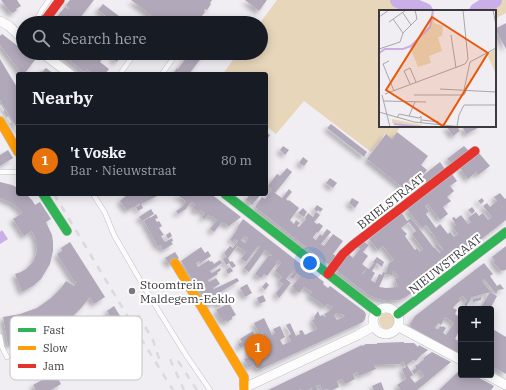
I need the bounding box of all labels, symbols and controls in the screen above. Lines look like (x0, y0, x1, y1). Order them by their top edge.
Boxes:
inset map (379, 10, 496, 127)
search box (16, 16, 268, 60)
icon: search (30, 27, 52, 49)
text: Search here (62, 29, 147, 48)
text: Nearby (32, 87, 93, 109)
text: 't Voske (70, 143, 126, 162)
text: 1 (41, 152, 49, 169)
text: 80 m (221, 152, 252, 169)
text: Bar · Nieuwstraat (70, 162, 176, 179)
street label: BRIELSTRAAT (354, 170, 428, 232)
street label: NIEUWSTRAAT (406, 231, 485, 297)
your location (300, 253, 320, 273)
place label: Stoomtrein Maldegem-Eeklo (140, 277, 235, 306)
marker: Stoomtrein Maldegem-Eeklo (127, 286, 137, 296)
map controls (458, 306, 494, 378)
button: + (458, 306, 494, 342)
legend (10, 316, 142, 380)
text: Fast (43, 323, 65, 337)
pin: 1 (245, 334, 271, 367)
text: Slow (43, 341, 68, 355)
button: − (458, 342, 494, 378)
text: Jam (43, 359, 65, 373)

